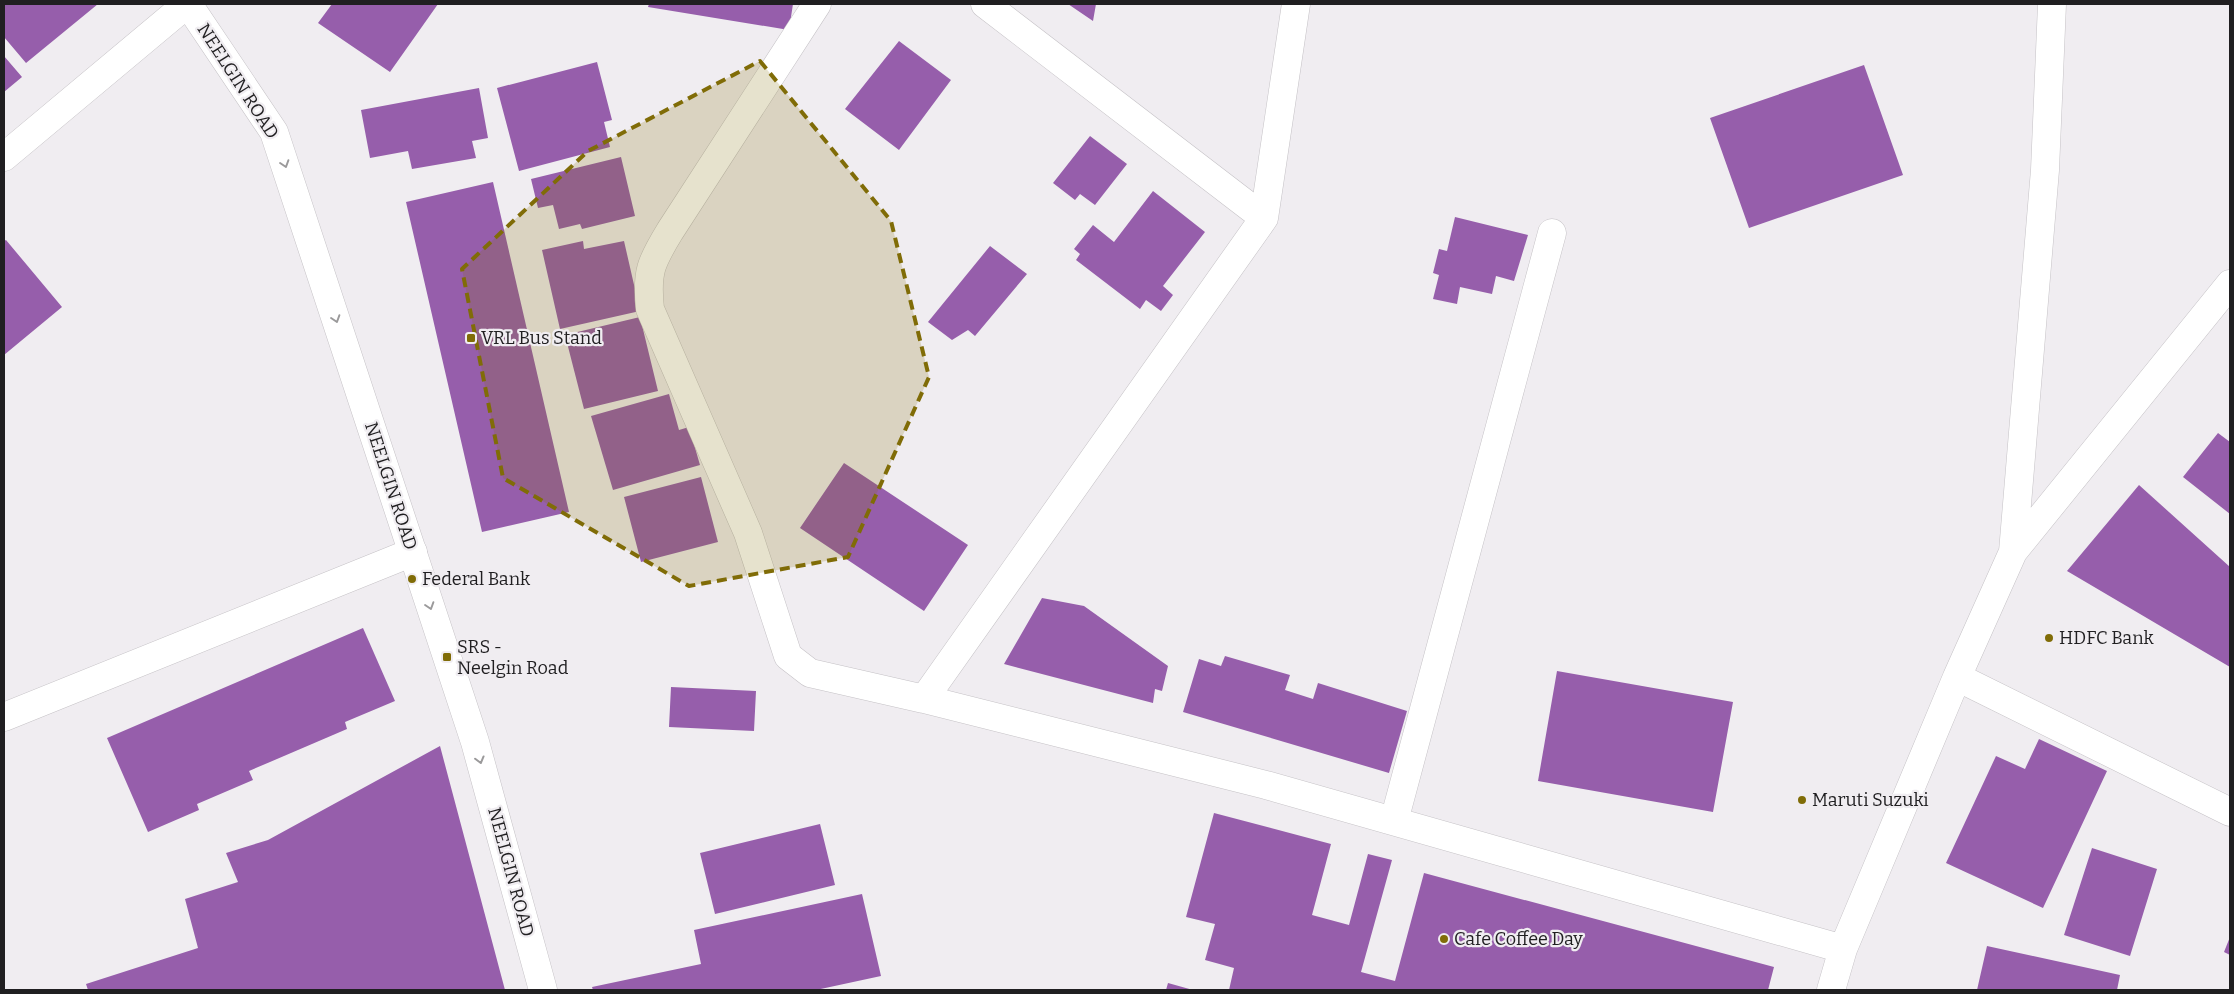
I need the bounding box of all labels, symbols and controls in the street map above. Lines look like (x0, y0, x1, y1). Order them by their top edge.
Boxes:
street label: NEELGIN ROAD (193, 19, 283, 143)
one-way arrow (279, 159, 289, 168)
one-way arrow (330, 314, 340, 322)
place label: VRL Bus Stand (481, 327, 602, 349)
marker: VRL Bus Stand (465, 332, 477, 344)
street label: NEELGIN ROAD (360, 419, 422, 553)
place label: Federal Bank (422, 568, 531, 590)
marker: Federal Bank (406, 573, 418, 585)
one-way arrow (425, 601, 435, 610)
place label: HDFC Bank (2059, 627, 2155, 649)
marker: HDFC Bank (2043, 632, 2055, 644)
place label: SRS - Neelgin Road (457, 636, 569, 679)
marker: SRS - Neelgin Road (441, 651, 453, 663)
one-way arrow (475, 756, 485, 764)
place label: Maruti Suzuki (1812, 789, 1929, 811)
marker: Maruti Suzuki (1796, 794, 1808, 806)
street label: NEELGIN ROAD (483, 805, 539, 939)
place label: Cafe Coffee Day (1454, 928, 1583, 950)
marker: Cafe Coffee Day (1438, 933, 1450, 945)

